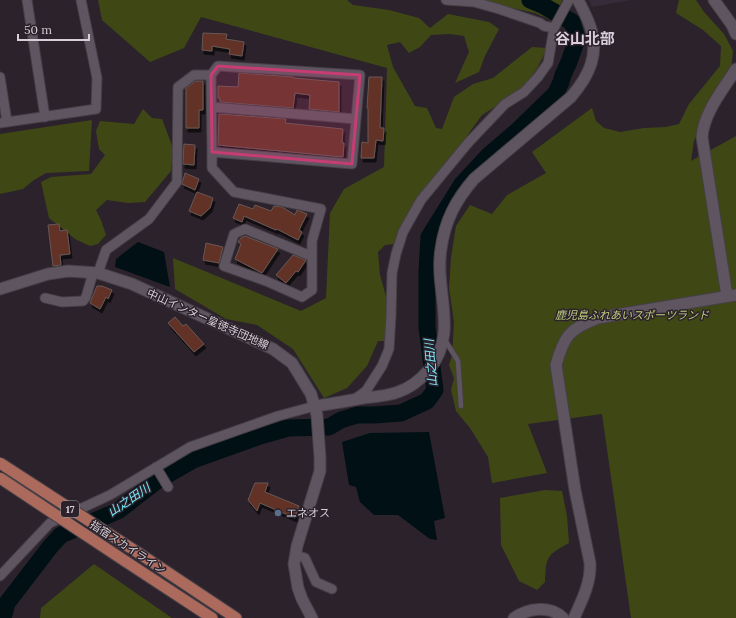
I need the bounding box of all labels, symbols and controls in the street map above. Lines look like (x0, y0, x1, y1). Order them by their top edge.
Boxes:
scale bar (18, 16, 89, 42)
text: 50 m (24, 22, 52, 37)
district label: 谷山北部 (555, 29, 615, 48)
street label: 中山インター皇徳寺団地線 (145, 286, 271, 352)
park label: 鹿児島ふれあいスポーツランド (555, 308, 710, 322)
water label: 山之田川 (421, 336, 440, 388)
water label: 山之田川 (105, 479, 154, 519)
road number: 17 (61, 501, 79, 517)
place label: エネオス (286, 506, 330, 520)
marker: エネオス (273, 508, 283, 518)
street label: 指宿スカイライン (87, 517, 169, 577)

